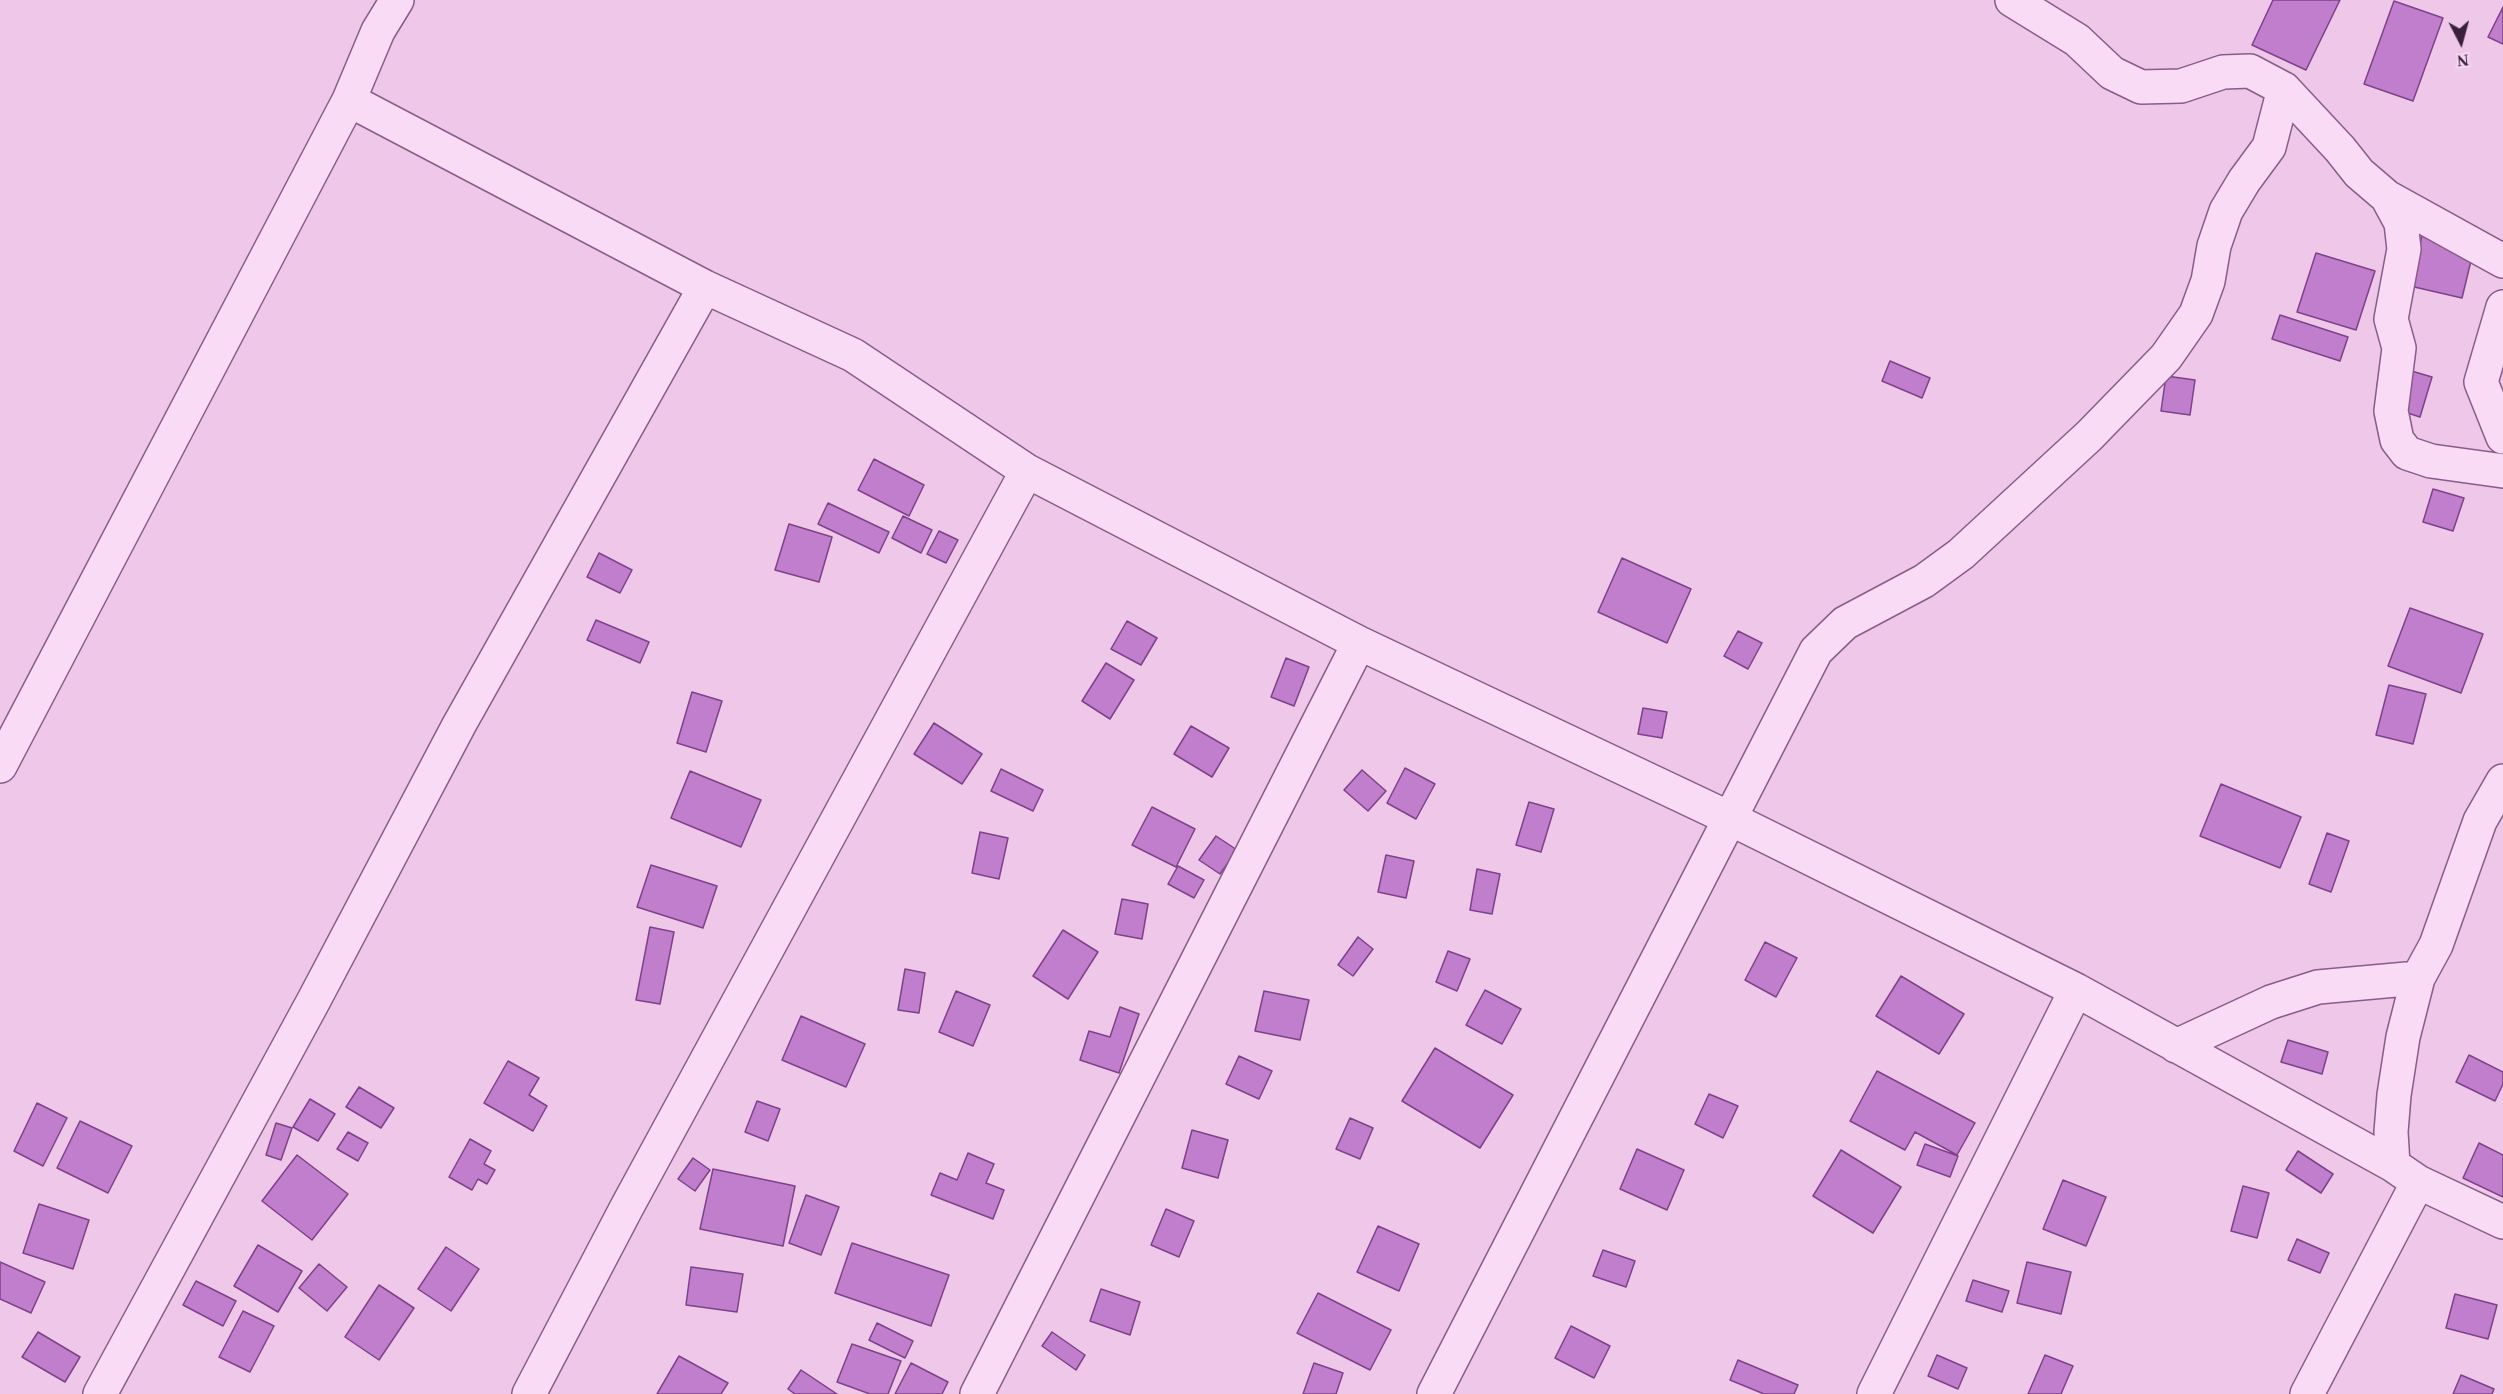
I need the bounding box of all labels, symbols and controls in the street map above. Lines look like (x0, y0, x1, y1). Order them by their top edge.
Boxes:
north arrow (2431, 12, 2491, 72)
text: N (2456, 51, 2470, 69)

